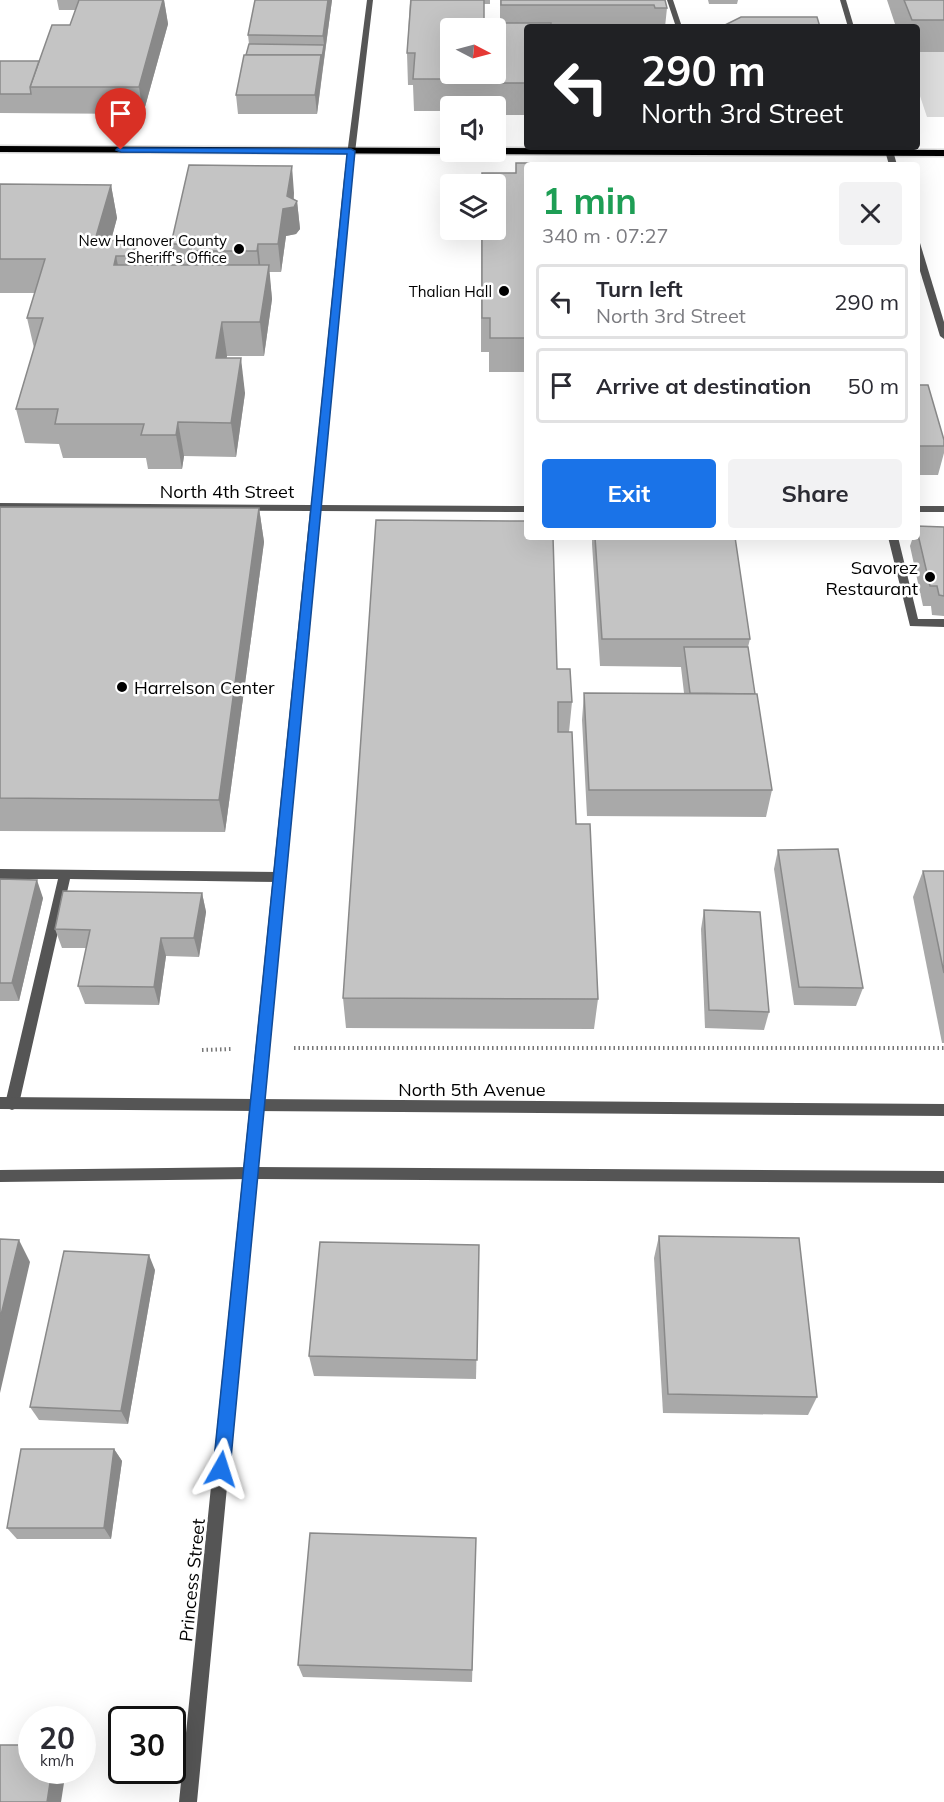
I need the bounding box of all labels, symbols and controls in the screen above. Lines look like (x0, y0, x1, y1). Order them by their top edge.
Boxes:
north arrow (440, 18, 506, 84)
map controls (440, 18, 506, 240)
text: 290 m (641, 44, 766, 97)
icon: left (542, 48, 620, 126)
pin (95, 88, 146, 150)
button: sound (440, 96, 506, 162)
text: North 3rd Street (641, 96, 843, 130)
icon: arrive (104, 97, 137, 130)
button: layers (440, 174, 506, 240)
text: 1 min (542, 178, 637, 223)
button: close (839, 182, 902, 245)
text: 340 m · 07:27 (542, 223, 668, 248)
place label: New Hanover County Sheriff's Office (79, 231, 227, 267)
marker: New Hanover County Sheriff's Office (232, 242, 246, 256)
text: Turn left (596, 275, 683, 303)
place label: Thalian Hall (409, 282, 492, 301)
marker: Thalian Hall (497, 284, 511, 298)
icon: left (545, 285, 578, 318)
text: 290 m (834, 288, 899, 316)
text: North 3rd Street (596, 303, 746, 328)
icon: arrive (545, 369, 578, 402)
text: Arrive at destination (596, 372, 811, 400)
text: 50 m (848, 372, 899, 400)
button: Exit (542, 459, 716, 528)
button: Share (728, 459, 902, 528)
street label: North 4th Street (160, 480, 294, 503)
place label: Savorez Restaurant (826, 556, 918, 600)
marker: Savorez Restaurant (923, 570, 937, 584)
place label: Harrelson Center (134, 676, 275, 699)
marker: Harrelson Center (115, 680, 129, 694)
street label: North 5th Avenue (398, 1078, 546, 1101)
position arrow (189, 1437, 253, 1501)
street label: Princess Street (174, 1517, 210, 1643)
speed limit sign: 30 (108, 1706, 186, 1784)
text: 20 (39, 1719, 75, 1757)
text: km/h (40, 1751, 74, 1770)

